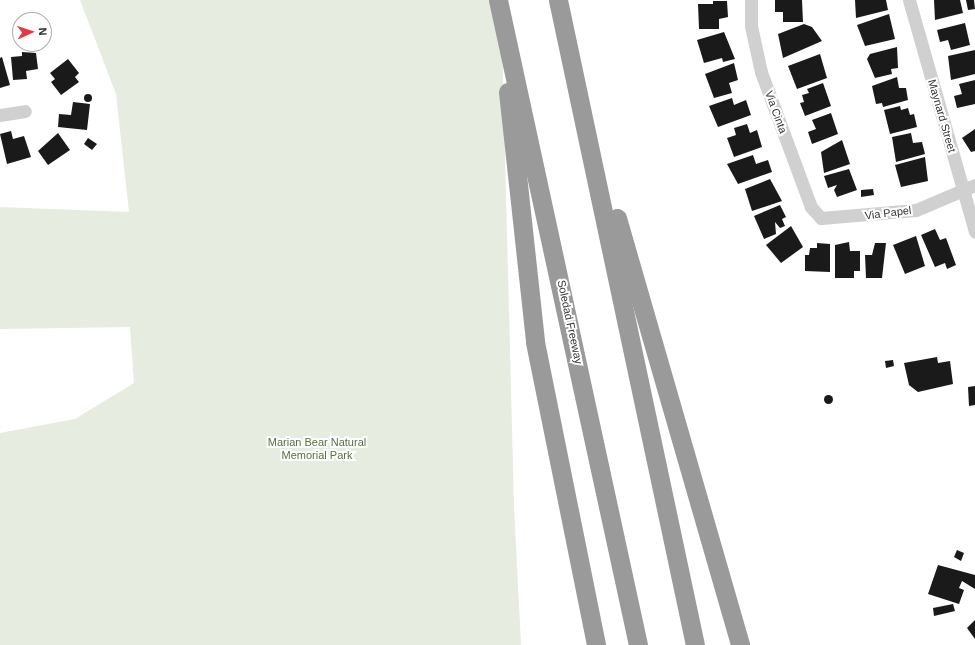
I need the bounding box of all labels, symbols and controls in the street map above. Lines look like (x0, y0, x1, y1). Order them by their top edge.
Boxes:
north arrow (12, 12, 52, 52)
text: N (37, 27, 49, 36)
street label: Maynard Street (925, 78, 959, 154)
street label: Via Cinta (762, 89, 790, 135)
street label: Via Papel (864, 204, 912, 222)
street label: Soledad Freeway (555, 279, 585, 365)
park label: Marian Bear Natural Memorial Park (268, 436, 366, 462)

